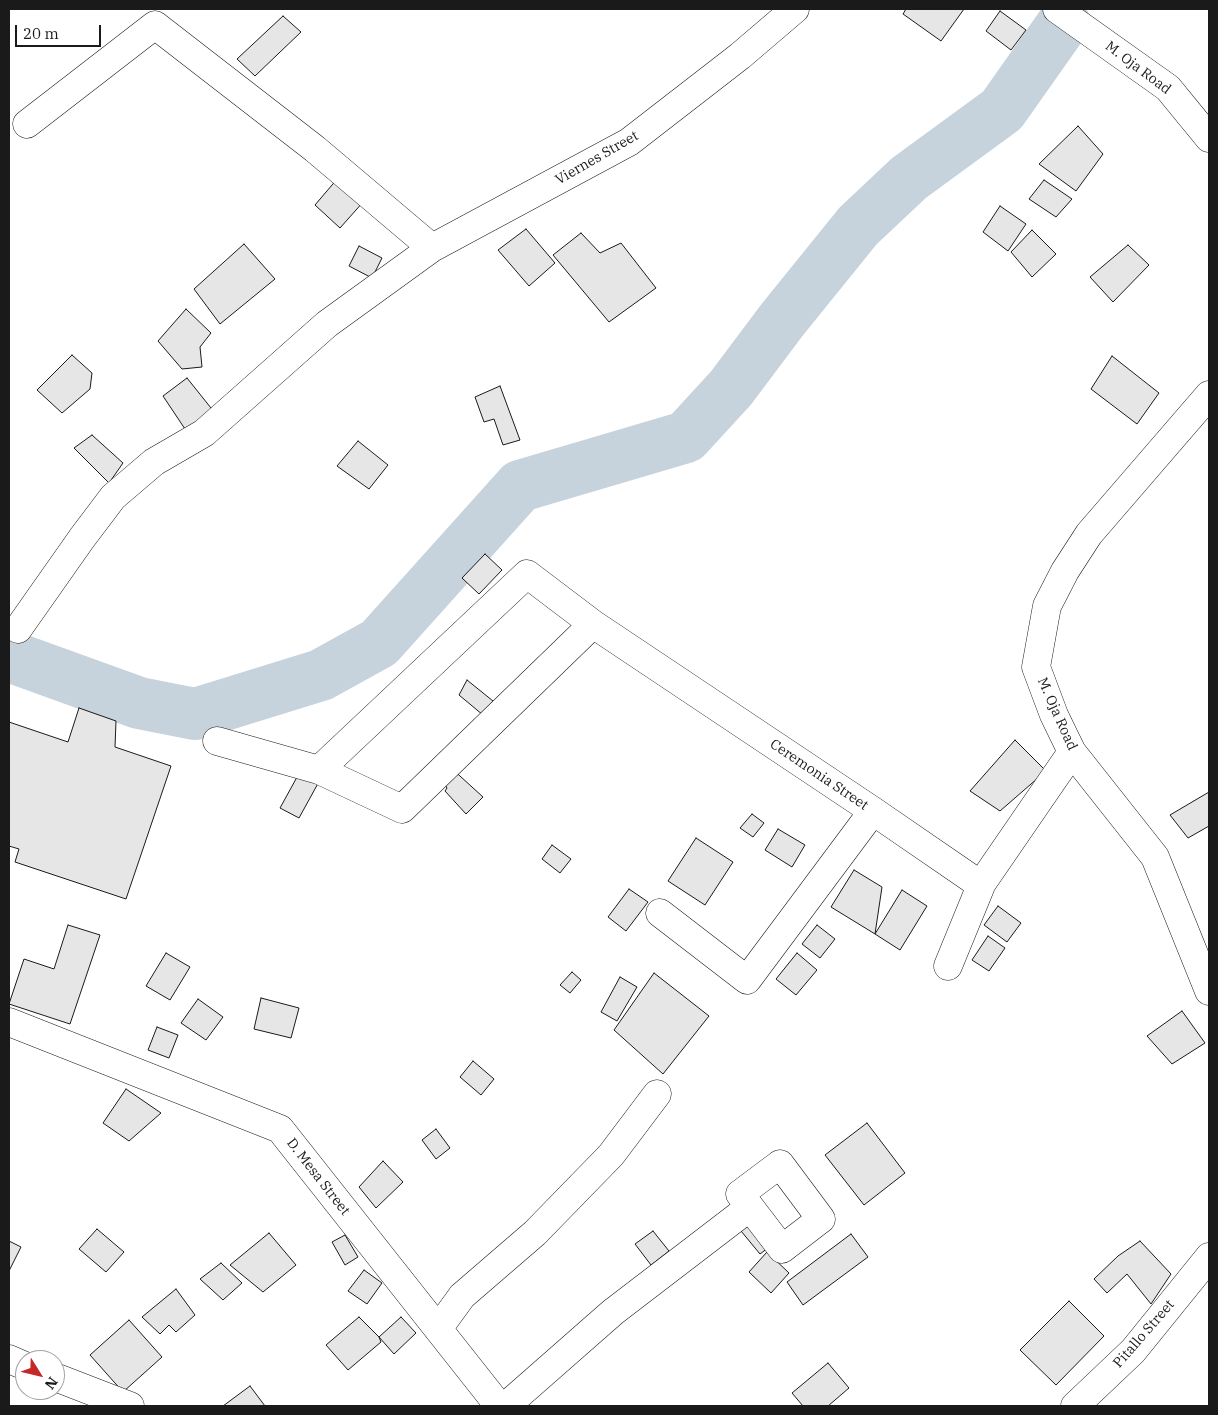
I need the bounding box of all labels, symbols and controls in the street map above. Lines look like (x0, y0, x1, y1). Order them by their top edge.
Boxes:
scale bar (18, 15, 104, 47)
text: 20 m (23, 24, 59, 43)
street label: M. Oja Road (1102, 38, 1174, 98)
street label: Viernes Street (553, 127, 641, 189)
street label: M. Oja Road (1034, 675, 1080, 753)
street label: Ceremonia Street (767, 736, 871, 814)
street label: D. Mesa Street (283, 1135, 353, 1219)
street label: Pitallo Street (1110, 1297, 1178, 1371)
north arrow (15, 1350, 65, 1400)
text: N (41, 1373, 62, 1393)

